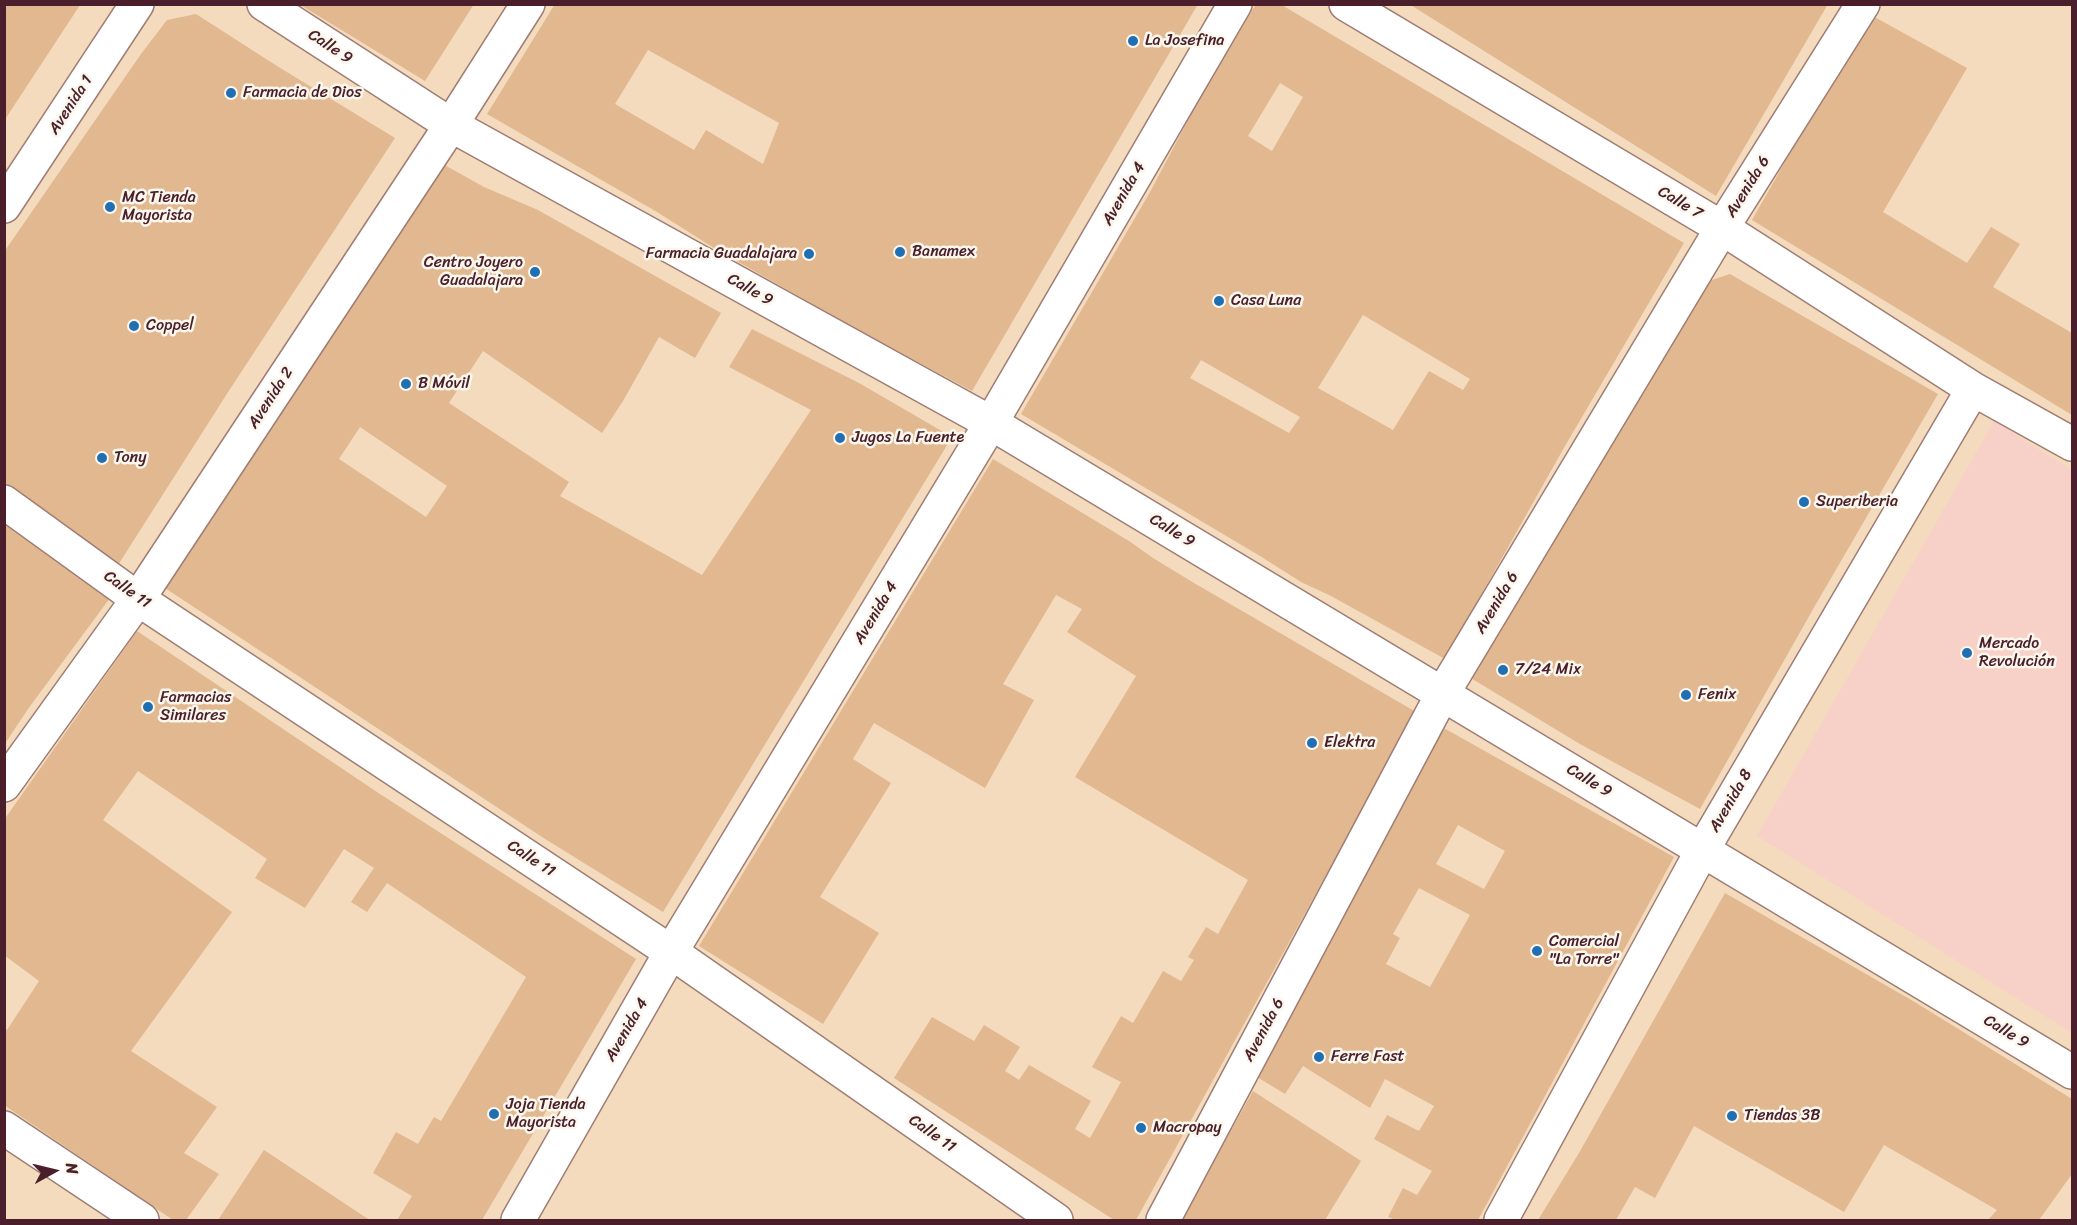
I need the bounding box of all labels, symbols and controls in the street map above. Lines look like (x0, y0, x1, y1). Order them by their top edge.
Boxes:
street label: Calle 9 (304, 26, 356, 68)
place label: La Josefina (1145, 31, 1224, 51)
marker: La Josefina (1126, 34, 1140, 48)
street label: Avenida 1 (45, 72, 97, 138)
place label: Farmacia de Dios (243, 83, 362, 103)
marker: Farmacia de Dios (224, 86, 238, 100)
street label: Avenida 6 (1722, 153, 1774, 221)
street label: Avenida 4 (1098, 159, 1150, 229)
street label: Calle 7 (1654, 182, 1706, 224)
place label: MC Tienda Mayorista (122, 188, 196, 226)
marker: MC Tienda Mayorista (103, 200, 117, 214)
place label: Banamex (912, 242, 975, 262)
place label: Farmacia Guadalajara (646, 244, 797, 264)
marker: Banamex (893, 245, 907, 259)
marker: Farmacia Guadalajara (802, 247, 816, 261)
place label: Centro Joyero Guadalajara (424, 253, 523, 291)
marker: Centro Joyero Guadalajara (528, 265, 542, 279)
street label: Calle 9 (724, 270, 776, 310)
place label: Casa Luna (1231, 291, 1301, 311)
marker: Casa Luna (1212, 294, 1226, 308)
place label: Coppel (146, 316, 194, 336)
marker: Coppel (127, 319, 141, 333)
street label: Avenida 2 (244, 364, 298, 432)
place label: B Móvil (418, 374, 470, 394)
marker: B Móvil (399, 377, 413, 391)
place label: Jugos La Fuente (852, 428, 964, 448)
marker: Jugos La Fuente (833, 431, 847, 445)
place label: Tony (114, 448, 147, 468)
marker: Tony (95, 451, 109, 465)
place label: Superiberia (1816, 492, 1898, 512)
marker: Superiberia (1797, 495, 1811, 509)
street label: Calle 9 (1146, 510, 1198, 552)
street label: Calle 11 (100, 567, 154, 613)
street label: Avenida 6 (1471, 569, 1523, 637)
street label: Avenida 4 (850, 578, 902, 648)
place label: Mercado Revolución (1979, 634, 2055, 672)
marker: Mercado Revolución (1960, 646, 1974, 660)
place label: 7/24 Mix (1515, 660, 1581, 680)
marker: 7/24 Mix (1496, 663, 1510, 677)
place label: Fenix (1698, 685, 1736, 705)
place label: Farmacias Similares (160, 688, 231, 726)
marker: Fenix (1679, 688, 1693, 702)
marker: Farmacias Similares (141, 700, 155, 714)
place label: Elektra (1324, 733, 1375, 753)
marker: Elektra (1305, 736, 1319, 750)
street label: Calle 9 (1563, 760, 1615, 802)
street label: Avenida 8 (1705, 766, 1757, 836)
street label: Calle 11 (503, 836, 559, 882)
place label: Comercial "La Torre" (1549, 932, 1619, 970)
marker: Comercial "La Torre" (1530, 944, 1544, 958)
street label: Avenida 4 (601, 995, 653, 1065)
street label: Avenida 6 (1239, 995, 1289, 1065)
street label: Calle 9 (1980, 1011, 2032, 1053)
place label: Ferre Fast (1331, 1047, 1405, 1067)
marker: Ferre Fast (1312, 1050, 1326, 1064)
place label: Joja Tienda Mayorista (506, 1095, 586, 1133)
place label: Tiendas 3B (1744, 1106, 1820, 1126)
marker: Joja Tienda Mayorista (487, 1107, 501, 1121)
marker: Tiendas 3B (1725, 1109, 1739, 1123)
street label: Calle 11 (905, 1111, 959, 1157)
place label: Macropay (1153, 1118, 1222, 1138)
marker: Macropay (1134, 1121, 1148, 1135)
north arrow (24, 1141, 84, 1201)
text: N (57, 1161, 87, 1176)

